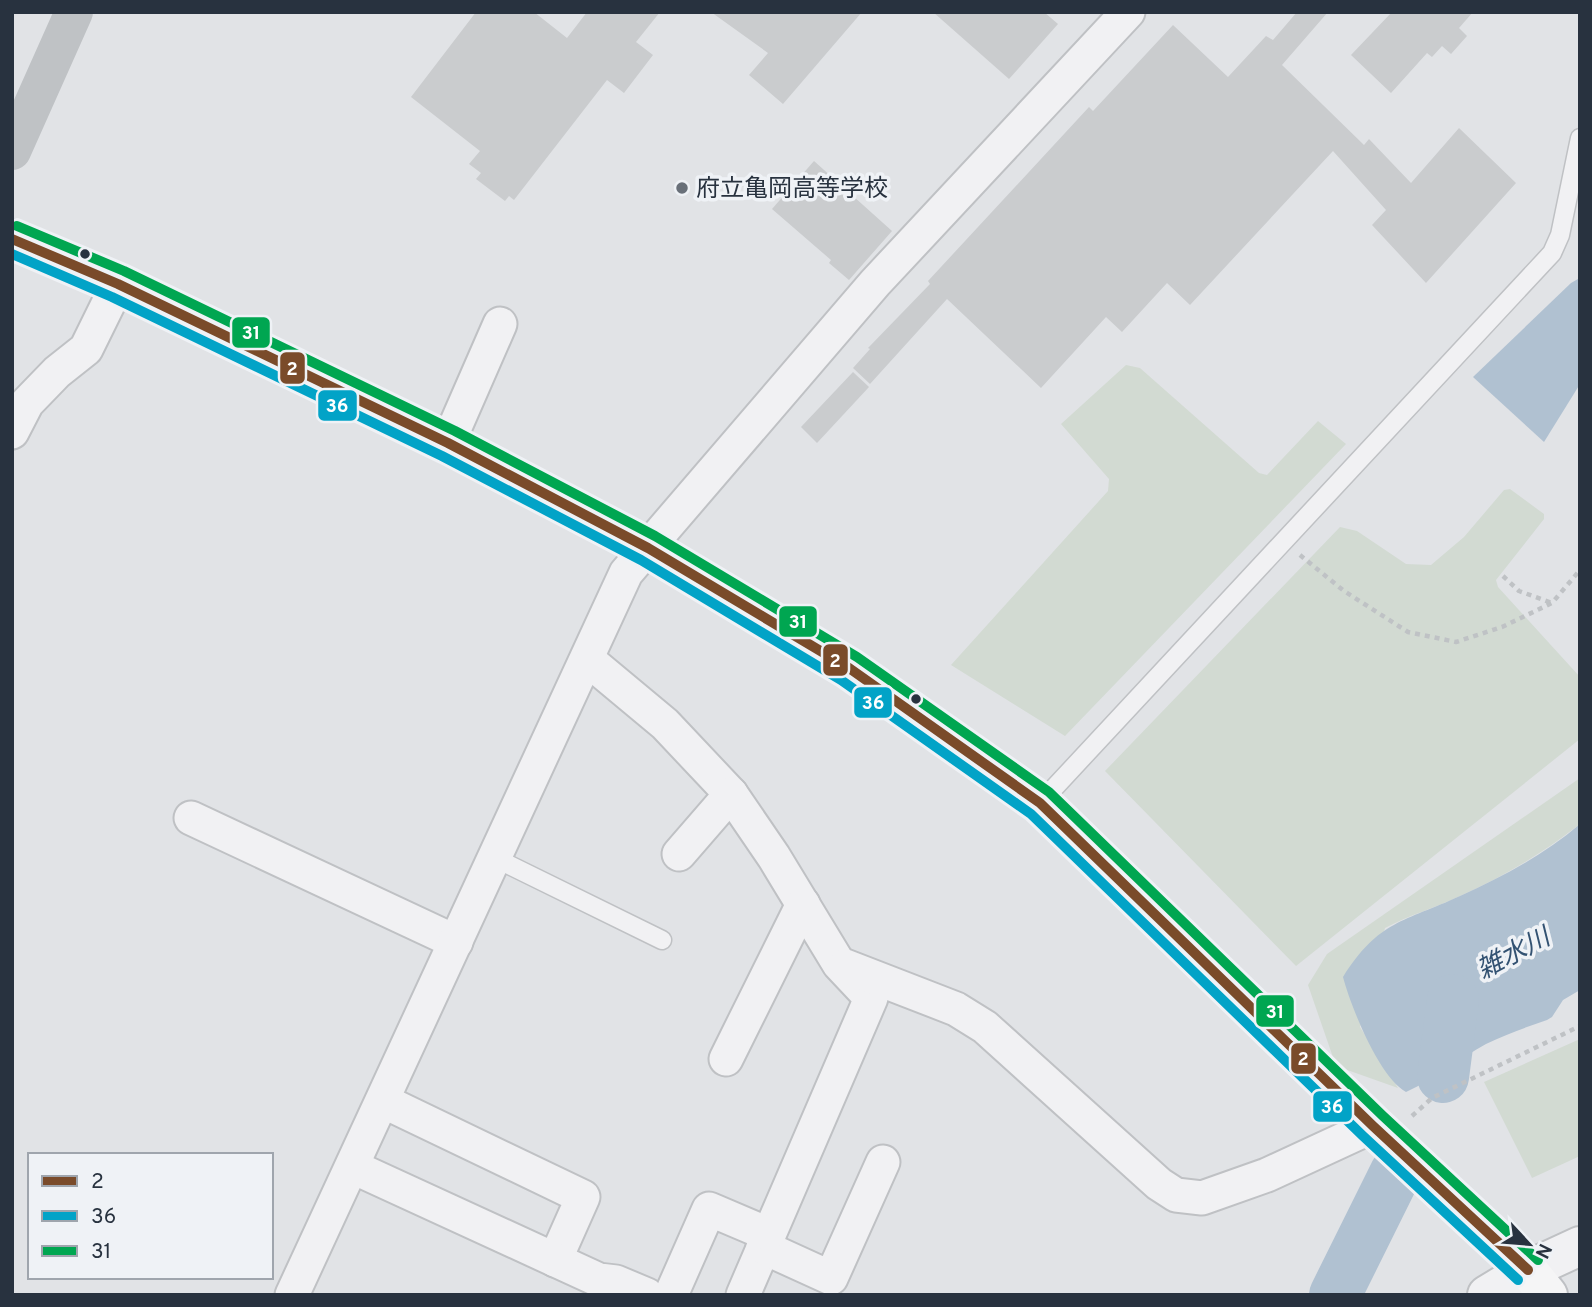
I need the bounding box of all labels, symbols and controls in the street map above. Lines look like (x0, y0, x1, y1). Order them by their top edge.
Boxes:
place label: 府立亀岡高等学校 (696, 175, 888, 205)
marker: 府立亀岡高等学校 (674, 180, 690, 196)
unlabelled marker (78, 247, 92, 261)
line badge: 31 (231, 316, 271, 349)
text: 31 (242, 322, 260, 346)
line badge: 2 (279, 351, 306, 385)
text: 2 (286, 358, 298, 382)
line badge: 36 (317, 389, 358, 422)
text: 36 (325, 395, 349, 419)
line badge: 31 (778, 605, 818, 638)
text: 31 (789, 611, 807, 635)
line badge: 2 (822, 643, 849, 677)
text: 2 (829, 650, 841, 674)
line badge: 36 (853, 686, 893, 719)
text: 36 (861, 692, 885, 716)
unlabelled marker (909, 692, 923, 706)
water label: 雑水川 (1472, 921, 1559, 988)
line badge: 31 (1255, 994, 1295, 1028)
text: 31 (1266, 1001, 1284, 1025)
line badge: 2 (1290, 1042, 1317, 1075)
text: 2 (1297, 1048, 1309, 1072)
line badge: 36 (1312, 1090, 1353, 1123)
text: 36 (1320, 1096, 1344, 1120)
legend (28, 1153, 273, 1279)
text: 2 (91, 1169, 104, 1196)
text: 36 (91, 1204, 116, 1231)
north arrow (1494, 1209, 1564, 1279)
text: 31 (91, 1239, 111, 1266)
text: N (1529, 1239, 1556, 1262)

